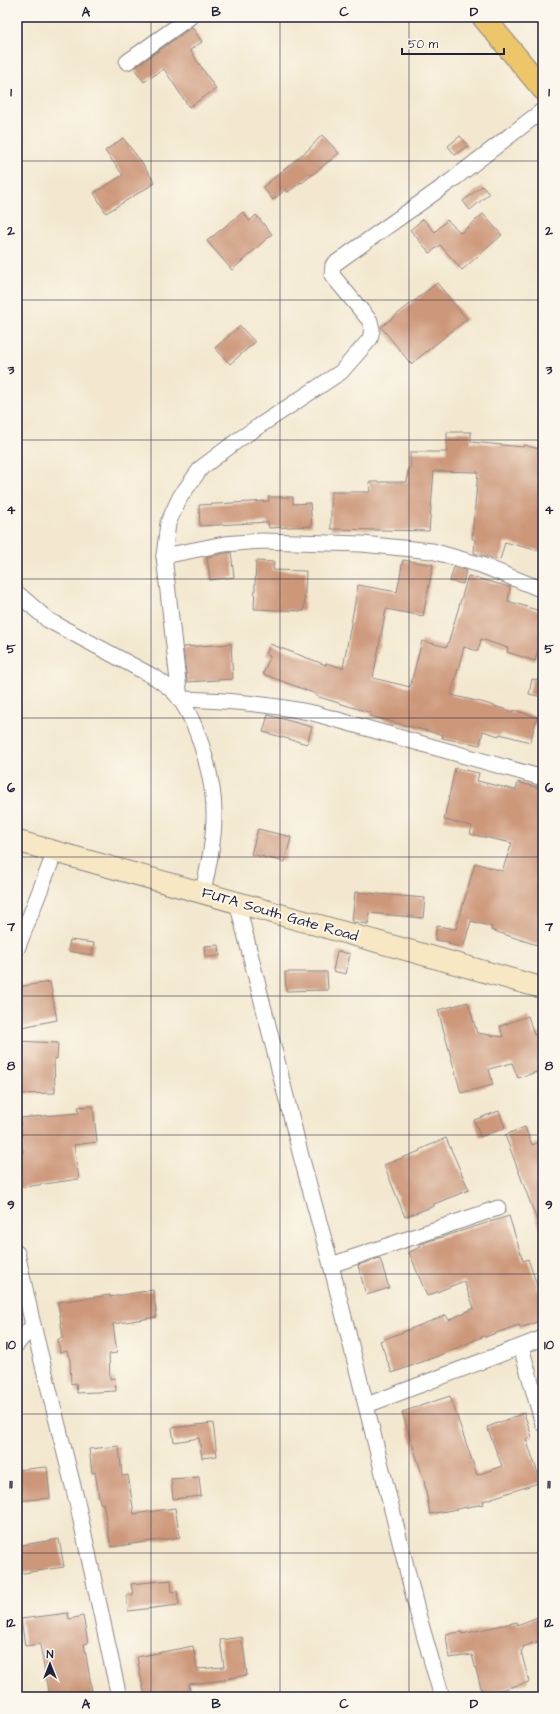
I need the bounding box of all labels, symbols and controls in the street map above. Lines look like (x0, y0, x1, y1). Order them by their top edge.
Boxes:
text: A (82, 3, 91, 21)
text: B (211, 3, 221, 21)
text: C (339, 3, 349, 21)
text: D (470, 3, 479, 21)
scale bar (402, 30, 504, 56)
text: 50 m (408, 36, 439, 53)
text: 1 (10, 83, 12, 101)
text: 1 (548, 83, 550, 101)
text: 2 (6, 222, 15, 240)
text: 2 (544, 222, 553, 240)
text: 3 (7, 361, 15, 379)
text: 3 (545, 361, 553, 379)
text: 4 (7, 501, 16, 519)
text: 4 (545, 501, 554, 519)
text: 5 (6, 640, 16, 658)
text: 5 (544, 640, 554, 658)
text: 6 (7, 779, 16, 797)
text: 6 (545, 779, 554, 797)
street label: FUTA South Gate Road (199, 882, 361, 947)
text: 7 (6, 918, 16, 936)
text: 7 (544, 918, 554, 936)
text: 8 (7, 1057, 16, 1075)
text: 8 (545, 1057, 554, 1075)
text: 9 (7, 1196, 15, 1214)
text: 9 (545, 1196, 553, 1214)
text: 10 (6, 1336, 17, 1354)
text: 10 (544, 1336, 555, 1354)
text: 11 (9, 1475, 13, 1493)
text: 11 (547, 1475, 551, 1493)
text: 12 (6, 1614, 16, 1632)
text: 12 (544, 1614, 554, 1632)
north arrow (30, 1644, 70, 1684)
text: N (47, 1647, 54, 1662)
text: A (82, 1695, 91, 1713)
text: B (211, 1695, 221, 1713)
text: C (339, 1695, 349, 1713)
text: D (470, 1695, 479, 1713)

